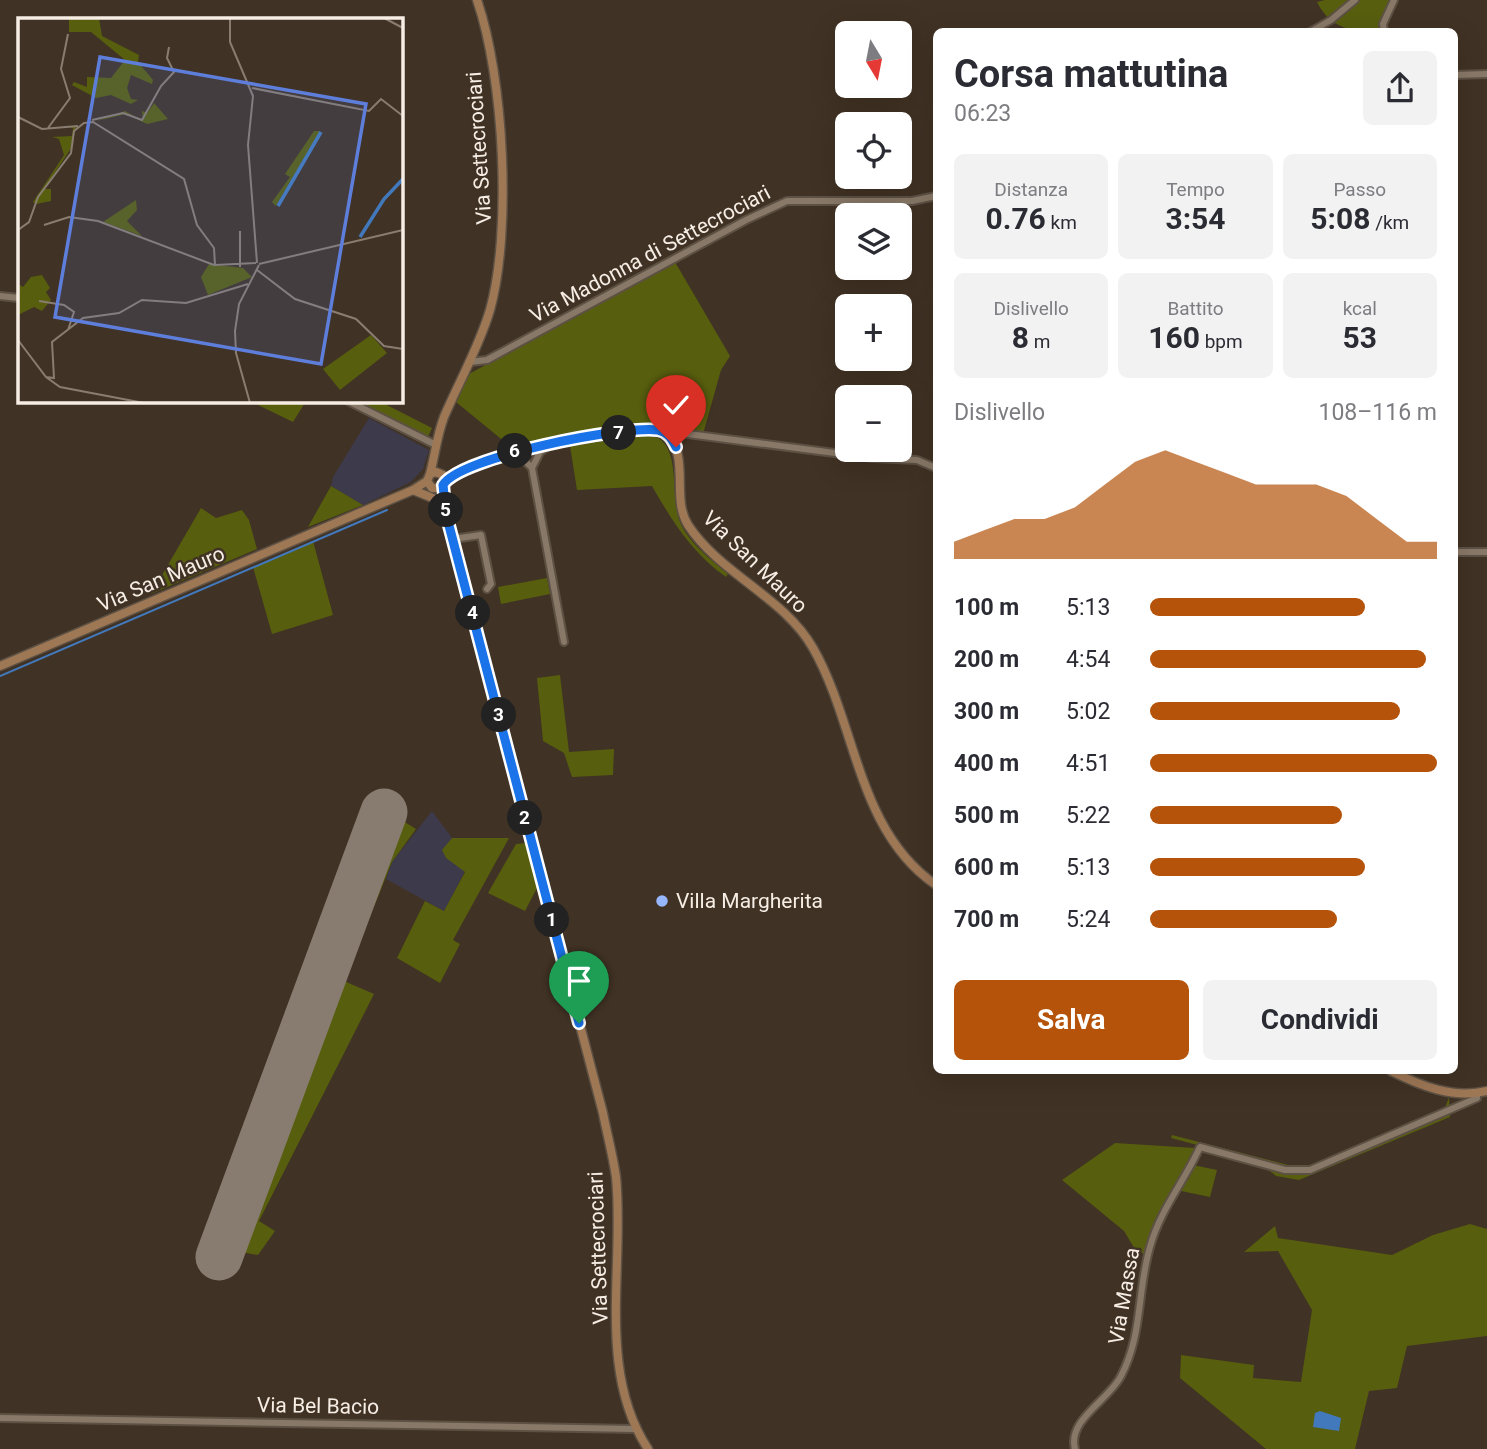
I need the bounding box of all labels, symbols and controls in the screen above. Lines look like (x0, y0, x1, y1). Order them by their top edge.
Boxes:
inset map (18, 18, 402, 402)
north arrow (835, 21, 912, 98)
map controls (835, 21, 912, 462)
button: share (1363, 51, 1437, 125)
text: Corsa mattutina (954, 52, 1228, 96)
street label: Via Settecrociari (462, 71, 496, 225)
text: 06:23 (954, 100, 1011, 127)
button: locate (835, 112, 912, 189)
text: Distanza (994, 178, 1068, 201)
text: Tempo (1166, 178, 1225, 201)
text: Passo (1333, 178, 1386, 201)
street label: Via Madonna di Settecrociari (526, 180, 774, 328)
text: 0.76 (985, 201, 1046, 236)
text: 3:54 (1165, 201, 1226, 236)
text: 5:08 (1310, 201, 1370, 236)
button: layers (835, 203, 912, 280)
text: km (1046, 211, 1077, 234)
text: /km (1370, 211, 1409, 234)
button: + (835, 294, 912, 371)
text: Dislivello (993, 297, 1069, 320)
text: Battito (1167, 297, 1224, 320)
text: kcal (1343, 297, 1377, 320)
text: 8 (1012, 320, 1029, 355)
text: 160 (1148, 320, 1200, 355)
text: 53 (1343, 320, 1377, 355)
text: m (1029, 330, 1050, 353)
text: bpm (1200, 330, 1243, 353)
pin (646, 375, 706, 447)
button: − (835, 385, 912, 462)
icon: check (657, 386, 695, 424)
text: Dislivello (954, 399, 1045, 426)
text: 108–116 m (1318, 399, 1437, 426)
pin: 7 (602, 416, 636, 450)
text: 7 (613, 421, 624, 444)
pin: 6 (498, 434, 532, 468)
text: 6 (509, 439, 520, 462)
pin: 5 (428, 492, 464, 528)
text: 5 (440, 498, 451, 521)
street label: Via San Mauro (698, 506, 812, 618)
street label: Via San Mauro (94, 541, 228, 617)
text: 100 m (954, 594, 1019, 621)
text: 5:13 (1066, 594, 1110, 621)
pin: 4 (456, 596, 490, 630)
text: 4 (467, 601, 478, 624)
text: 200 m (954, 646, 1019, 673)
text: 4:54 (1066, 646, 1110, 673)
pin: 3 (482, 698, 516, 732)
text: 300 m (954, 698, 1019, 725)
text: 5:02 (1066, 698, 1110, 725)
text: 3 (493, 703, 504, 726)
text: 400 m (954, 750, 1019, 777)
text: 4:51 (1066, 750, 1110, 777)
pin: 2 (508, 800, 542, 836)
text: 500 m (954, 802, 1019, 829)
text: 5:22 (1066, 802, 1110, 829)
text: 2 (519, 806, 530, 829)
text: 600 m (954, 854, 1019, 881)
text: 5:13 (1066, 854, 1110, 881)
place label: Villa Margherita (676, 889, 823, 913)
marker: Villa Margherita (654, 893, 670, 909)
pin: 1 (534, 902, 570, 937)
text: 700 m (954, 906, 1019, 933)
text: 5:24 (1066, 906, 1110, 933)
text: 1 (546, 908, 557, 931)
pin (549, 951, 609, 1023)
icon: arrive (560, 962, 598, 1000)
button: Salva (954, 980, 1189, 1060)
button: Condividi (1203, 980, 1437, 1060)
street label: Via Settecrociari (583, 1171, 613, 1325)
street label: Via Massa (1104, 1246, 1144, 1346)
street label: Via Bel Bacio (257, 1393, 379, 1419)

